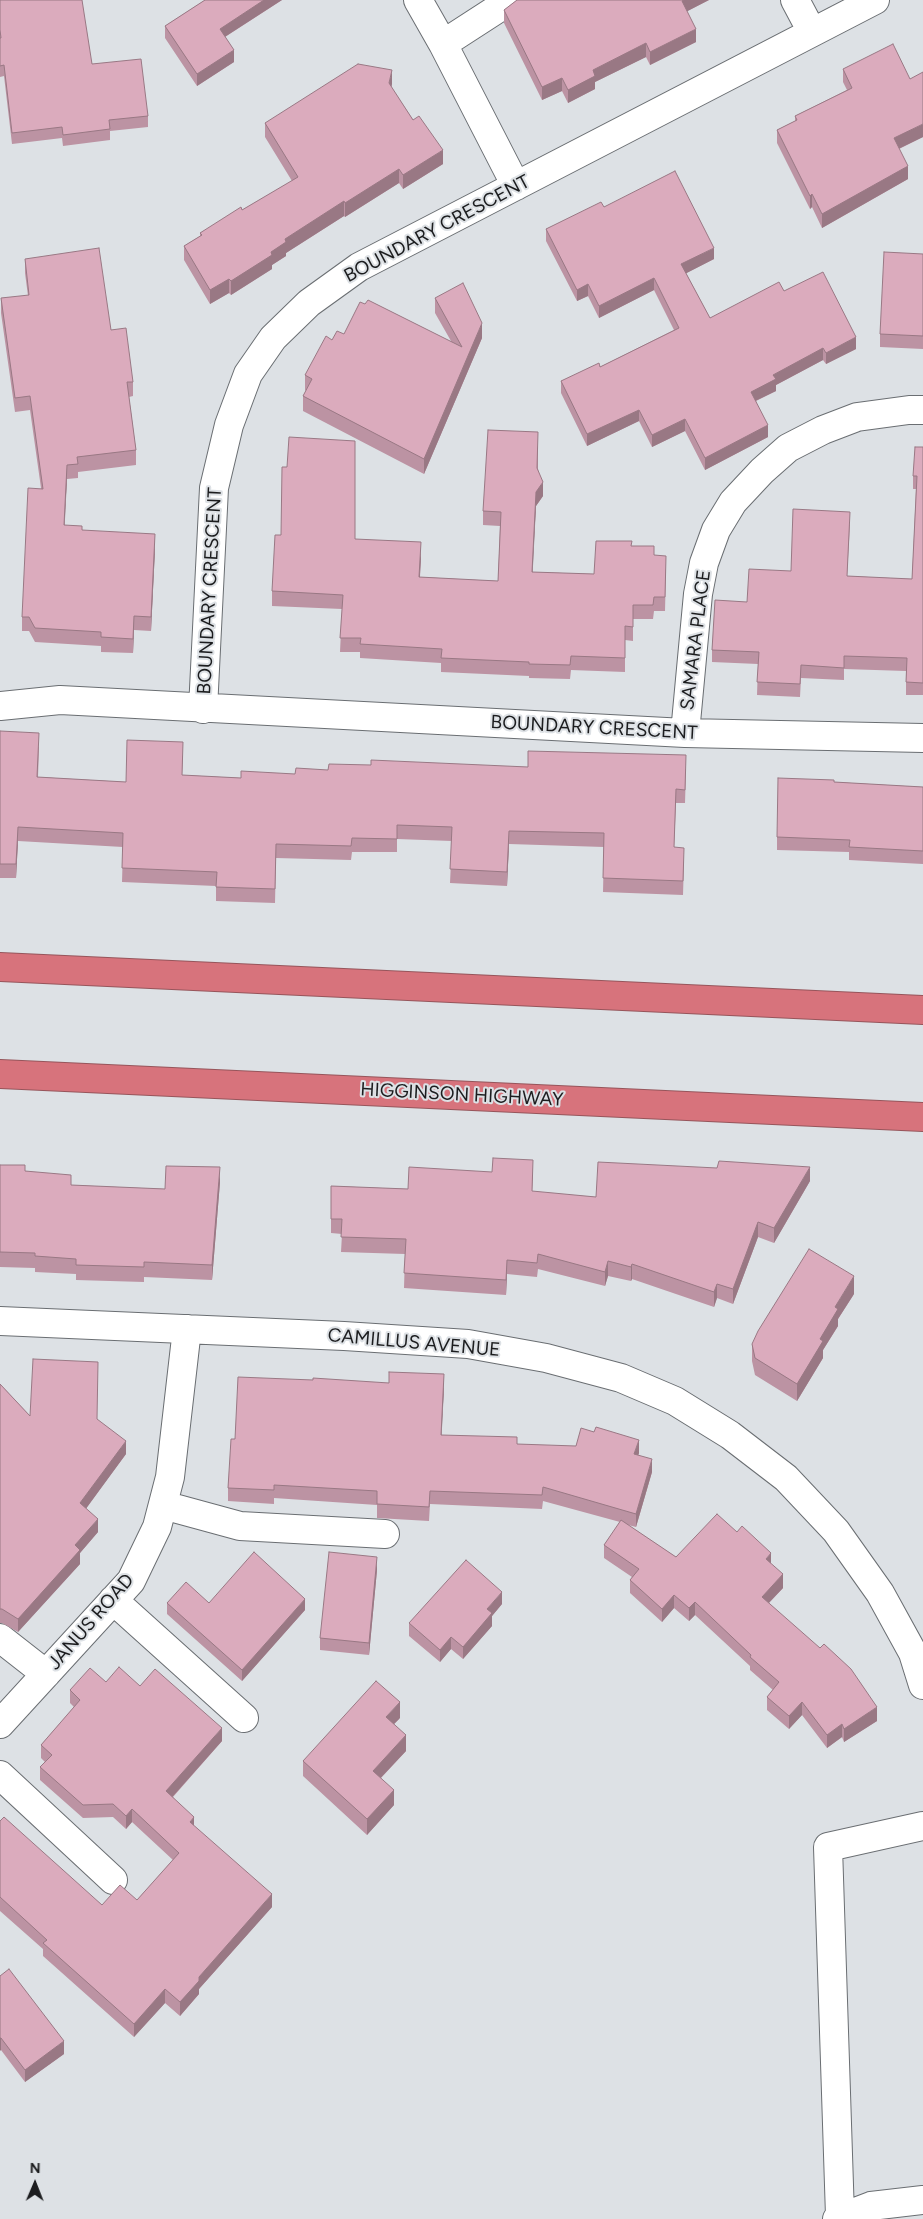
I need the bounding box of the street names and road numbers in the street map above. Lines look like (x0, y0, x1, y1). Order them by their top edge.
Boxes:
street label: BOUNDARY CRESCENT (340, 170, 534, 288)
street label: BOUNDARY CRESCENT (193, 487, 227, 695)
street label: SAMARA PLACE (676, 569, 716, 711)
street label: BOUNDARY CRESCENT (490, 711, 698, 745)
street label: HIGGINSON HIGHWAY (360, 1078, 564, 1112)
street label: CAMILLUS AVENUE (327, 1324, 501, 1362)
street label: JANUS ROAD (43, 1569, 139, 1675)

